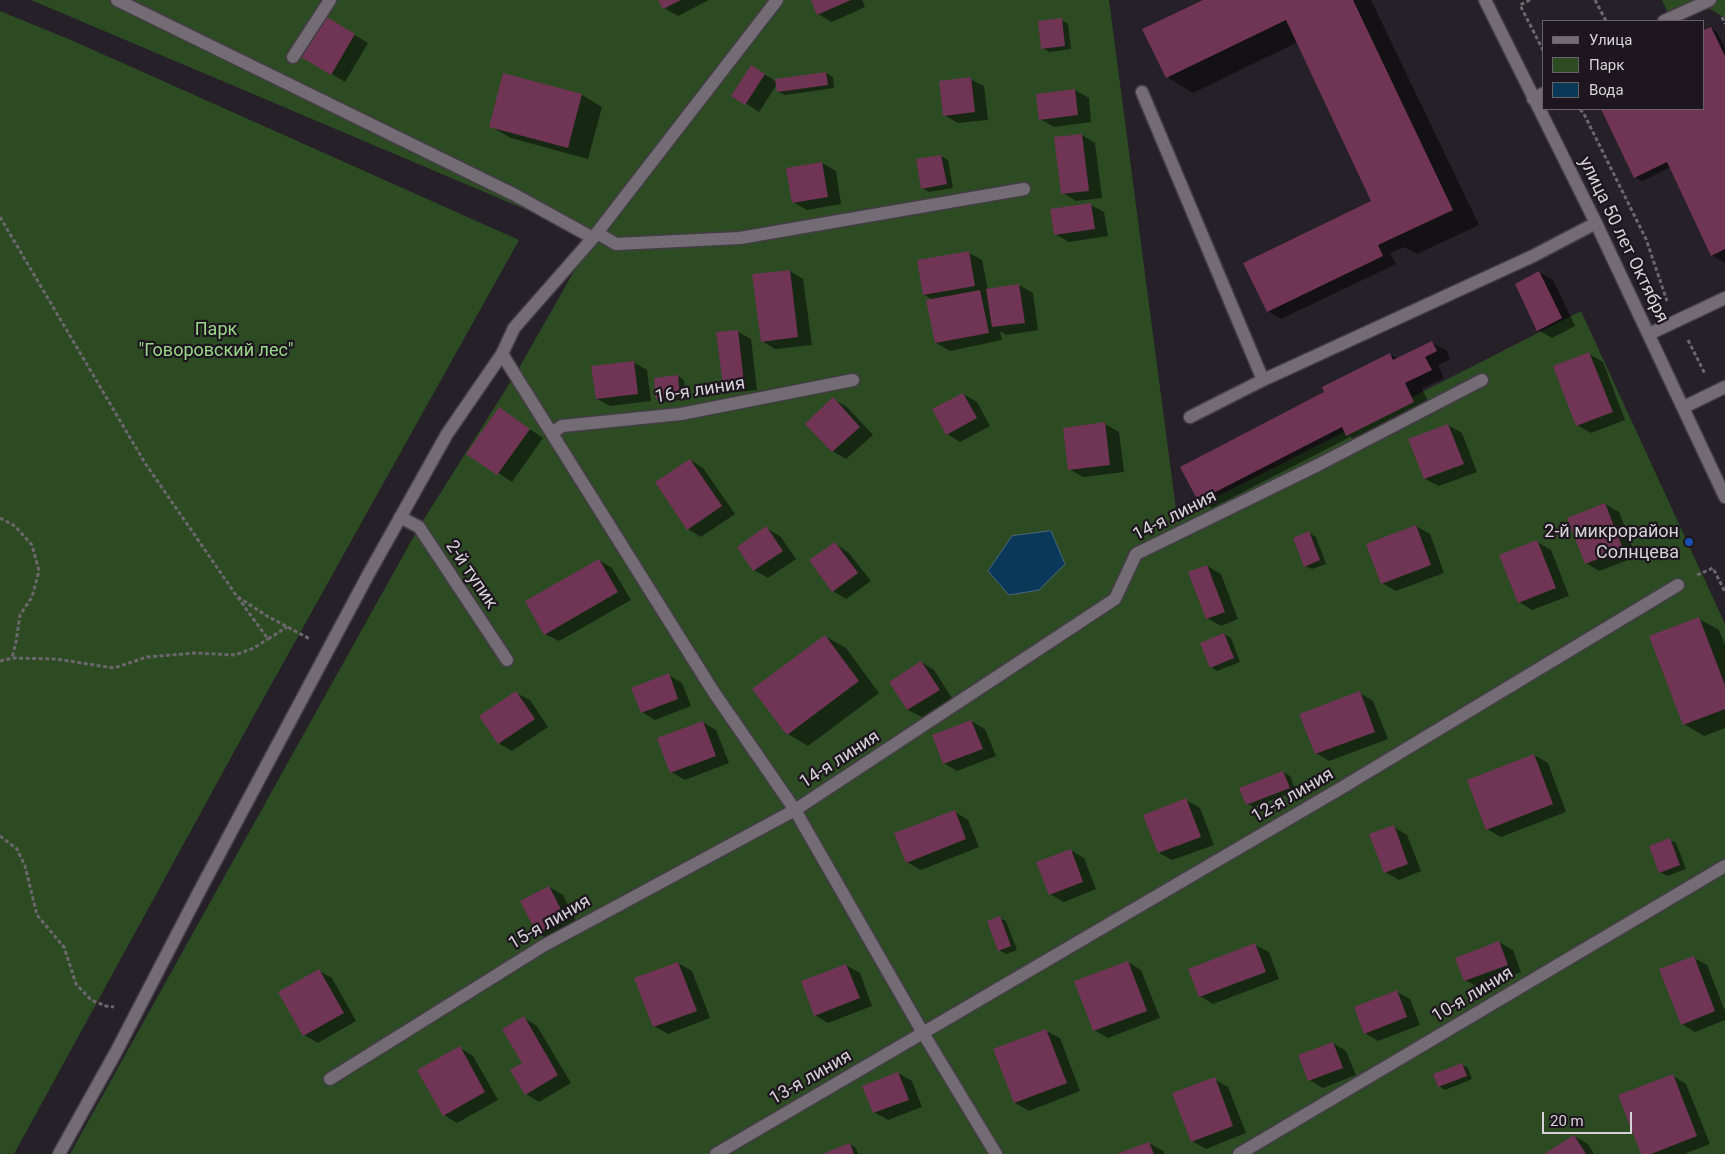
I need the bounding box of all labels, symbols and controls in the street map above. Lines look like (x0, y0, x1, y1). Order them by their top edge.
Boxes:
legend (1542, 20, 1705, 110)
text: Улица (1589, 31, 1632, 49)
text: Парк (1589, 56, 1624, 74)
text: Вода (1589, 81, 1624, 99)
street label: улица 50 лет Октября (1573, 153, 1673, 327)
park label: Парк "Говоровский лес" (138, 319, 294, 362)
street label: 16-я линия (653, 373, 747, 409)
street label: 14-я линия (1130, 486, 1220, 546)
place label: 2-й микрорайон Солнцева (1544, 521, 1679, 564)
marker: 2-й микрорайон Солнцева (1683, 536, 1695, 548)
street label: 2-й тупик (440, 537, 502, 613)
street label: 14-я линия (796, 726, 884, 794)
street label: 12-я линия (1248, 764, 1338, 828)
street label: 15-я линия (505, 891, 595, 955)
street label: 10-я линия (1428, 962, 1518, 1028)
street label: 13-я линия (766, 1046, 856, 1110)
scale bar (1545, 1102, 1635, 1134)
text: 20 m (1550, 1112, 1584, 1130)

